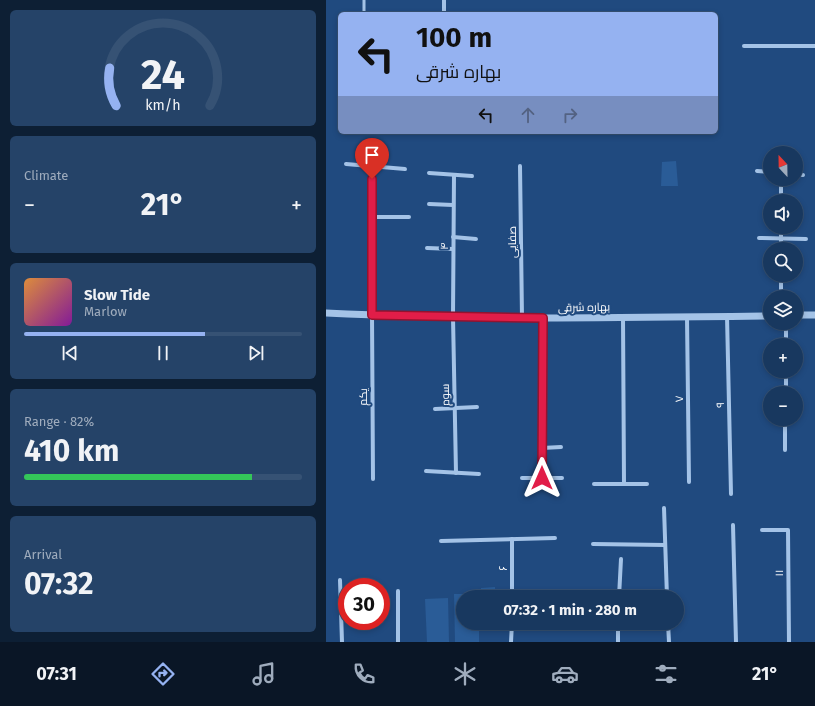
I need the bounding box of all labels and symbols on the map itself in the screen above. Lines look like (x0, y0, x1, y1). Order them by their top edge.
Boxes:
pin (355, 138, 389, 179)
north arrow (763, 146, 803, 186)
street label: صفایی (506, 226, 519, 258)
street label: ۴ (438, 242, 451, 250)
street label: بهاره شرقی (558, 301, 610, 314)
street label: سوم (439, 384, 453, 406)
street label: یکم (357, 388, 371, 406)
street label: ۷ (673, 395, 686, 403)
street label: ۹ (714, 402, 727, 408)
position arrow (521, 457, 563, 499)
street label: ۶ (497, 565, 510, 571)
street label: ۱۱ (773, 570, 786, 576)
speed limit sign: 30 (338, 578, 390, 630)

